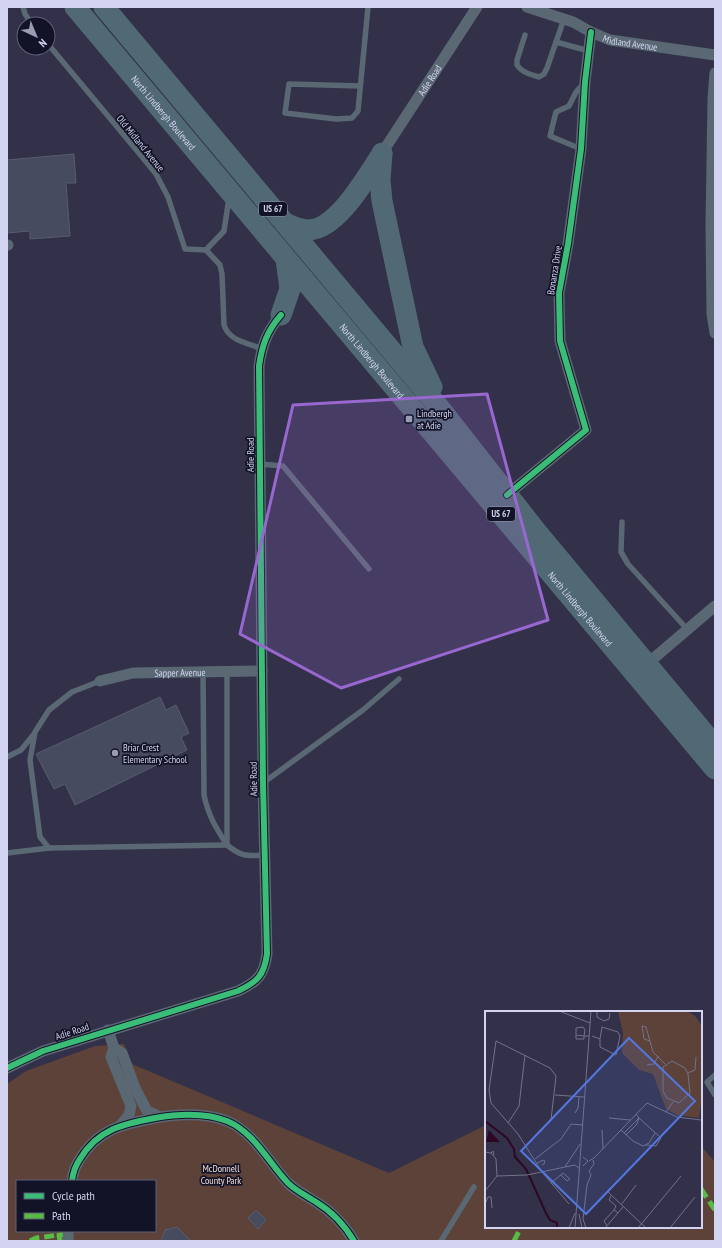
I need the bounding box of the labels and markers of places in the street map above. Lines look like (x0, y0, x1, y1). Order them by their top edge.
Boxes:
place label: Lindbergh at Adie (417, 407, 452, 432)
marker: Lindbergh at Adie (404, 414, 414, 424)
place label: Briar Crest Elementary School (123, 741, 188, 766)
marker: Briar Crest Elementary School (110, 748, 120, 758)

